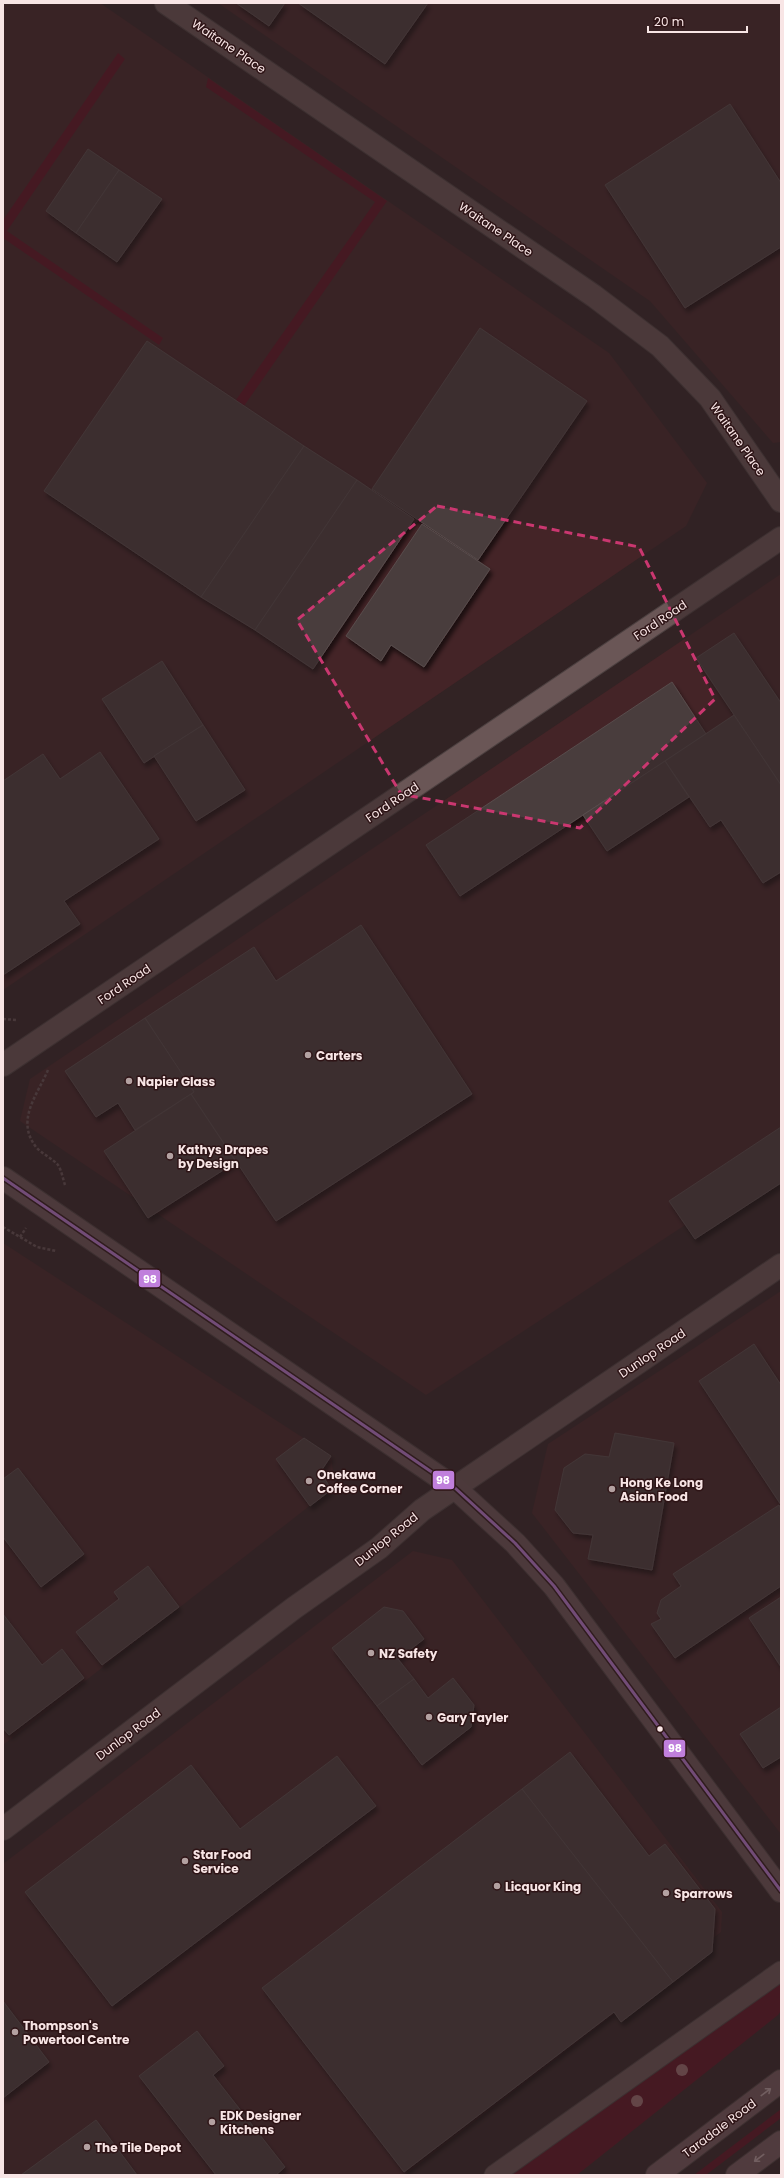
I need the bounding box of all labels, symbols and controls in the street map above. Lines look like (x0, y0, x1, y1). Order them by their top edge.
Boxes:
scale bar (648, 8, 747, 34)
text: 20 m (654, 13, 684, 30)
street label: Waitane Place (188, 15, 270, 77)
street label: Waitane Place (455, 198, 537, 260)
street label: Waitane Place (706, 399, 770, 479)
street label: Ford Road (630, 596, 690, 644)
street label: Ford Road (362, 778, 422, 826)
street label: Ford Road (94, 960, 154, 1008)
place label: Carters (316, 1047, 363, 1064)
marker: Carters (303, 1050, 313, 1060)
place label: Napier Glass (137, 1073, 215, 1090)
marker: Napier Glass (124, 1076, 134, 1086)
place label: Kathys Drapes by Design (178, 1141, 269, 1172)
marker: Kathys Drapes by Design (165, 1151, 175, 1161)
line badge: 98 (138, 1269, 161, 1288)
text: 98 (143, 1271, 157, 1287)
street label: Dunlop Road (615, 1324, 689, 1382)
place label: Onekawa Coffee Corner (317, 1466, 402, 1497)
line badge: 98 (432, 1470, 455, 1490)
text: 98 (436, 1472, 450, 1488)
place label: Hong Ke Long Asian Food (620, 1474, 703, 1505)
marker: Onekawa Coffee Corner (304, 1476, 314, 1486)
marker: Hong Ke Long Asian Food (607, 1484, 617, 1494)
street label: Dunlop Road (351, 1508, 421, 1570)
place label: NZ Safety (379, 1645, 438, 1662)
marker: NZ Safety (366, 1648, 376, 1658)
street label: Dunlop Road (92, 1704, 164, 1764)
place label: Gary Tayler (437, 1709, 508, 1726)
marker: Gary Tayler (424, 1712, 434, 1722)
unlabelled marker (655, 1724, 665, 1734)
line badge: 98 (663, 1739, 686, 1758)
text: 98 (668, 1740, 682, 1756)
place label: Star Food Service (193, 1846, 251, 1877)
marker: Star Food Service (180, 1856, 190, 1866)
place label: Licquor King (505, 1878, 581, 1895)
marker: Licquor King (492, 1881, 502, 1891)
place label: Sparrows (674, 1885, 733, 1902)
marker: Sparrows (661, 1888, 671, 1898)
place label: Thompson's Powertool Centre (23, 2017, 130, 2048)
marker: Thompson's Powertool Centre (10, 2027, 20, 2037)
one-way arrow (760, 2088, 771, 2096)
street label: Taradale Road (679, 2095, 759, 2161)
place label: EDK Designer Kitchens (220, 2107, 301, 2138)
marker: EDK Designer Kitchens (207, 2117, 217, 2127)
place label: The Tile Depot (95, 2139, 181, 2156)
marker: The Tile Depot (82, 2142, 92, 2152)
one-way arrow (754, 2154, 765, 2163)

